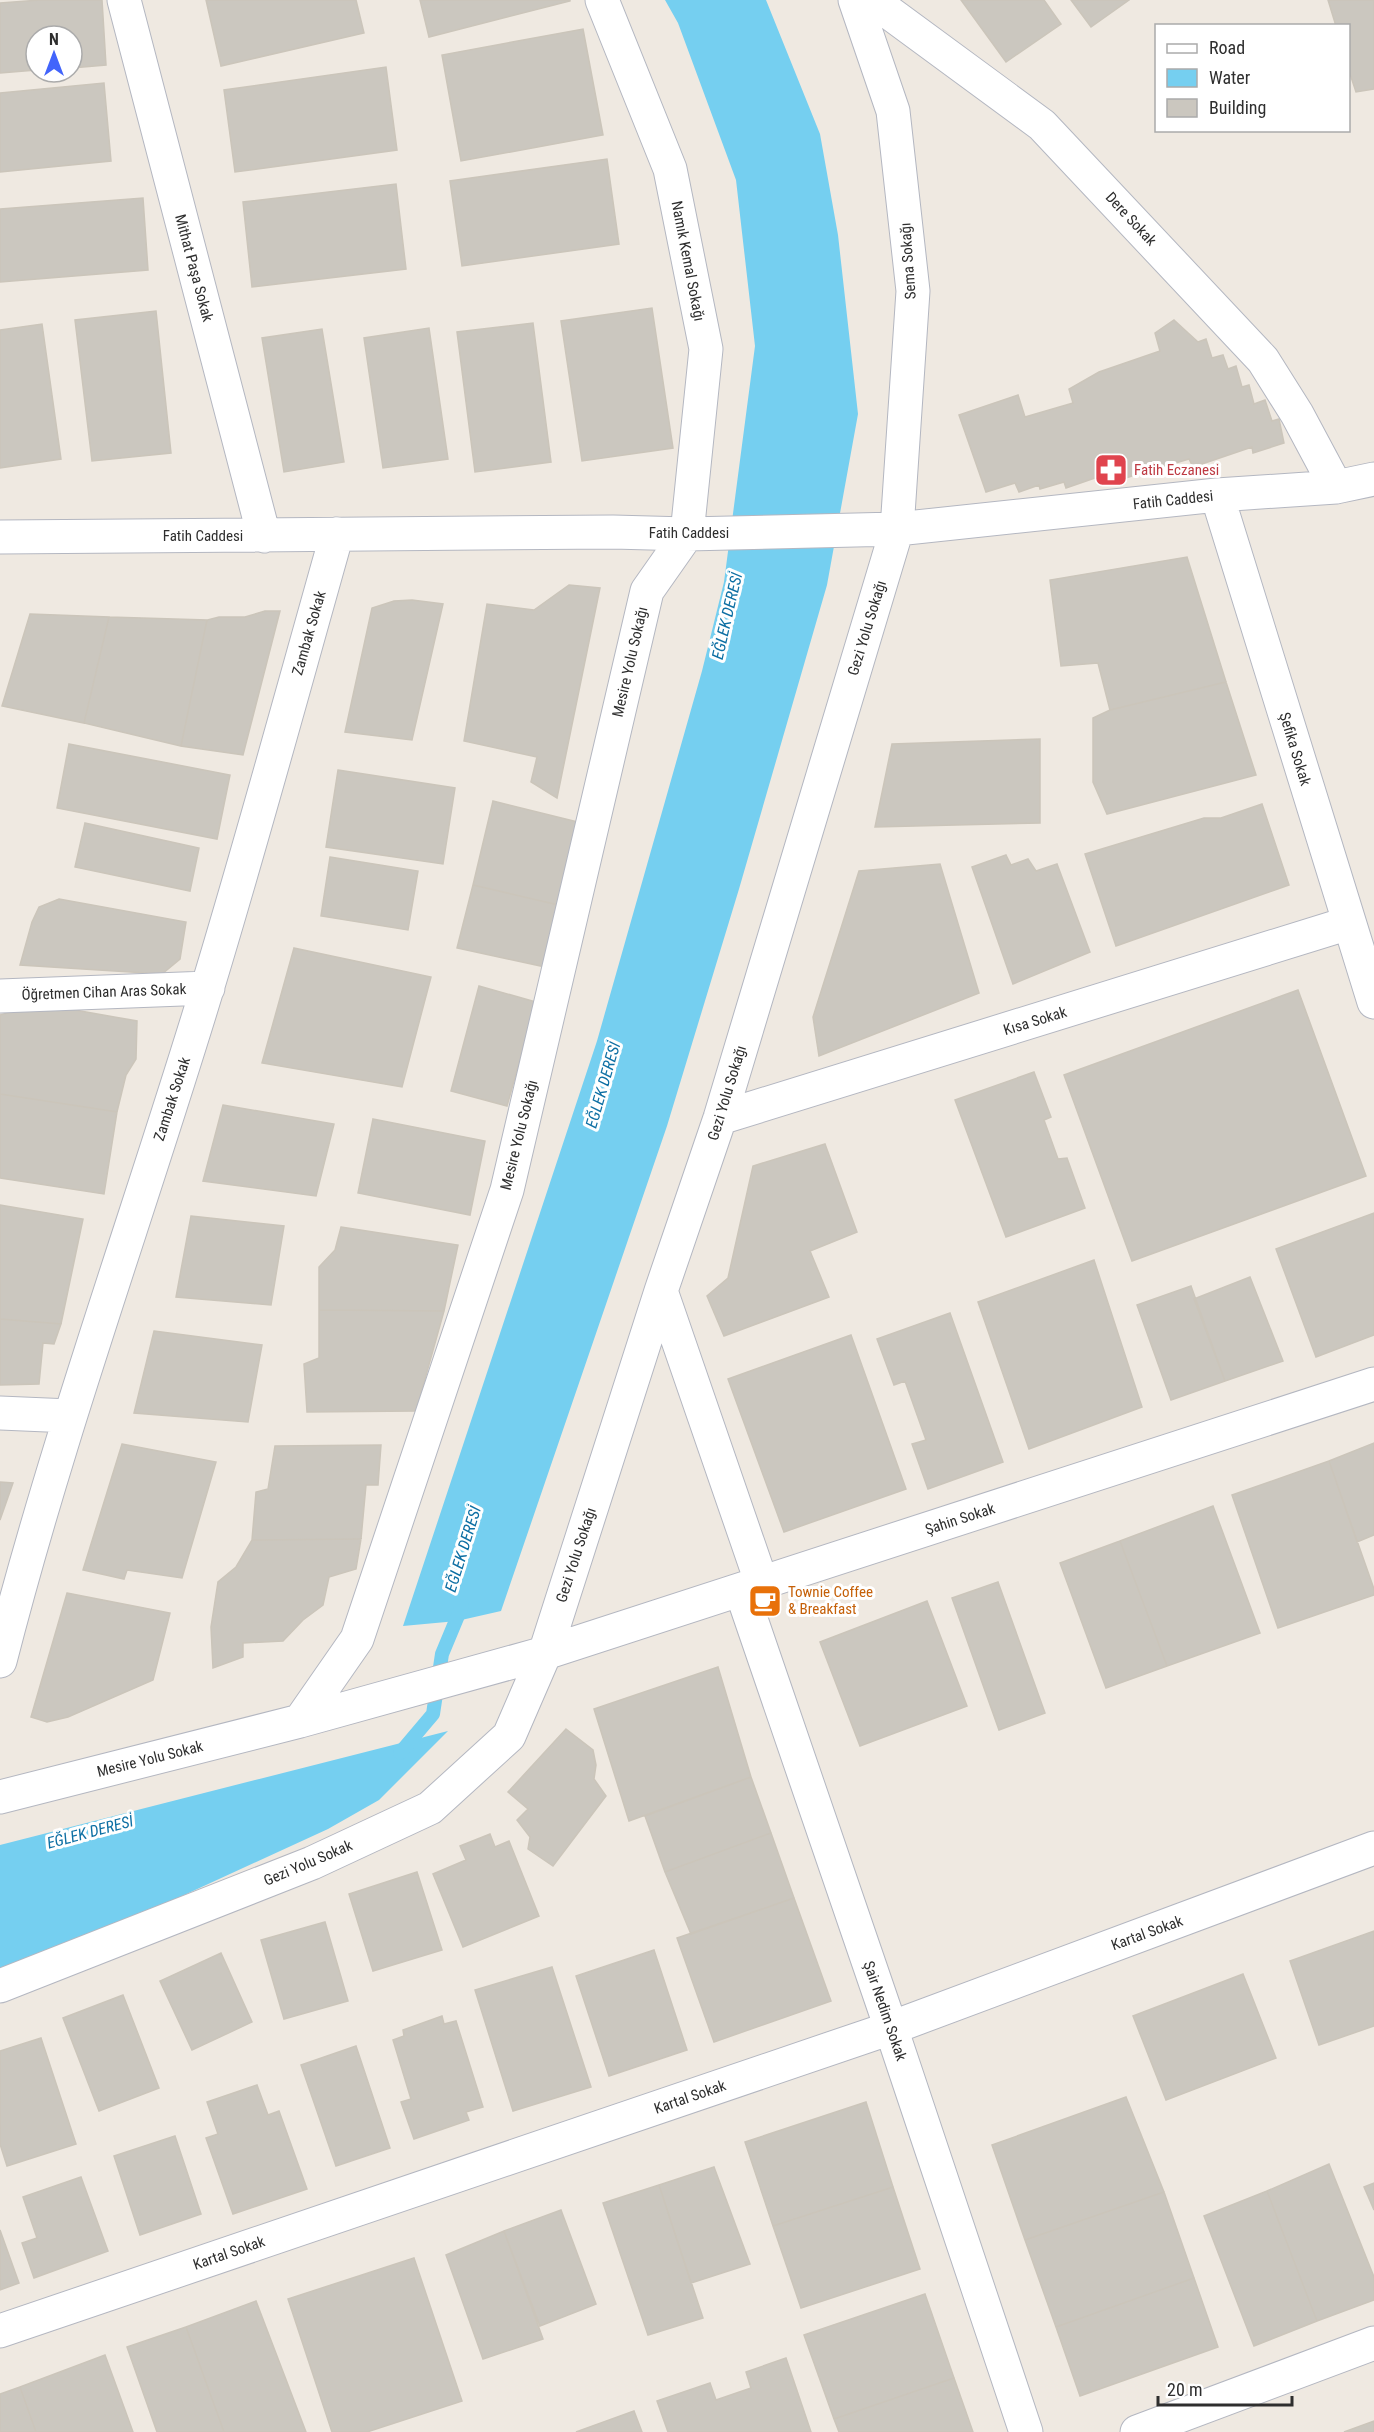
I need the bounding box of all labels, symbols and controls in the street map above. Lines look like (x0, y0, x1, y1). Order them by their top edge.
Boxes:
north arrow (24, 24, 84, 84)
legend (1155, 24, 1350, 132)
text: N (49, 30, 59, 49)
text: Road (1209, 37, 1245, 58)
text: Water (1209, 67, 1251, 88)
text: Building (1209, 97, 1266, 118)
street label: Dere Sokak (1102, 189, 1160, 250)
street label: Namık Kemal Sokağı (668, 199, 708, 323)
street label: Mithat Paşa Sokak (171, 212, 217, 324)
street label: Sema Sokağı (896, 222, 920, 300)
pharmacy icon: Fatih Eczanesi (1093, 452, 1129, 488)
place label: Fatih Eczanesi (1134, 461, 1219, 479)
street label: Fatih Caddesi (1132, 487, 1214, 513)
street label: Fatih Caddesi (649, 524, 729, 542)
street label: Fatih Caddesi (163, 527, 243, 545)
water label: EĞLEK DERESİ (708, 570, 746, 661)
street label: Gezi Yolu Sokağı (844, 578, 890, 678)
street label: Zambak Sokak (288, 588, 330, 677)
street label: Mesire Yolu Sokağı (609, 605, 651, 719)
street label: Şefika Sokak (1275, 710, 1315, 788)
street label: Öğretmen Cihan Aras Sokak (21, 980, 187, 1004)
street label: Kısa Sokak (1001, 1003, 1069, 1039)
water label: EĞLEK DERESİ (582, 1039, 625, 1130)
street label: Gezi Yolu Sokağı (704, 1043, 750, 1143)
street label: Zambak Sokak (150, 1055, 194, 1143)
street label: Mesire Yolu Sokağı (497, 1078, 541, 1192)
street label: Şahin Sokak (923, 1499, 997, 1539)
water label: EĞLEK DERESİ (441, 1503, 485, 1594)
street label: Gezi Yolu Sokağı (552, 1505, 600, 1605)
cafe icon: Townie Coffee & Breakfast (747, 1583, 783, 1619)
place label: Townie Coffee & Breakfast (788, 1583, 873, 1618)
street label: Mesire Yolu Sokak (95, 1737, 205, 1781)
water label: EĞLEK DERESİ (45, 1811, 136, 1853)
street label: Gezi Yolu Sokak (261, 1836, 355, 1890)
street label: Kartal Sokak (1109, 1912, 1185, 1954)
street label: Şair Nedim Sokak (859, 1959, 911, 2063)
street label: Kartal Sokak (652, 2076, 729, 2118)
street label: Kartal Sokak (191, 2232, 268, 2274)
scale bar (1158, 2369, 1292, 2407)
text: 20 m (1167, 2379, 1202, 2400)

